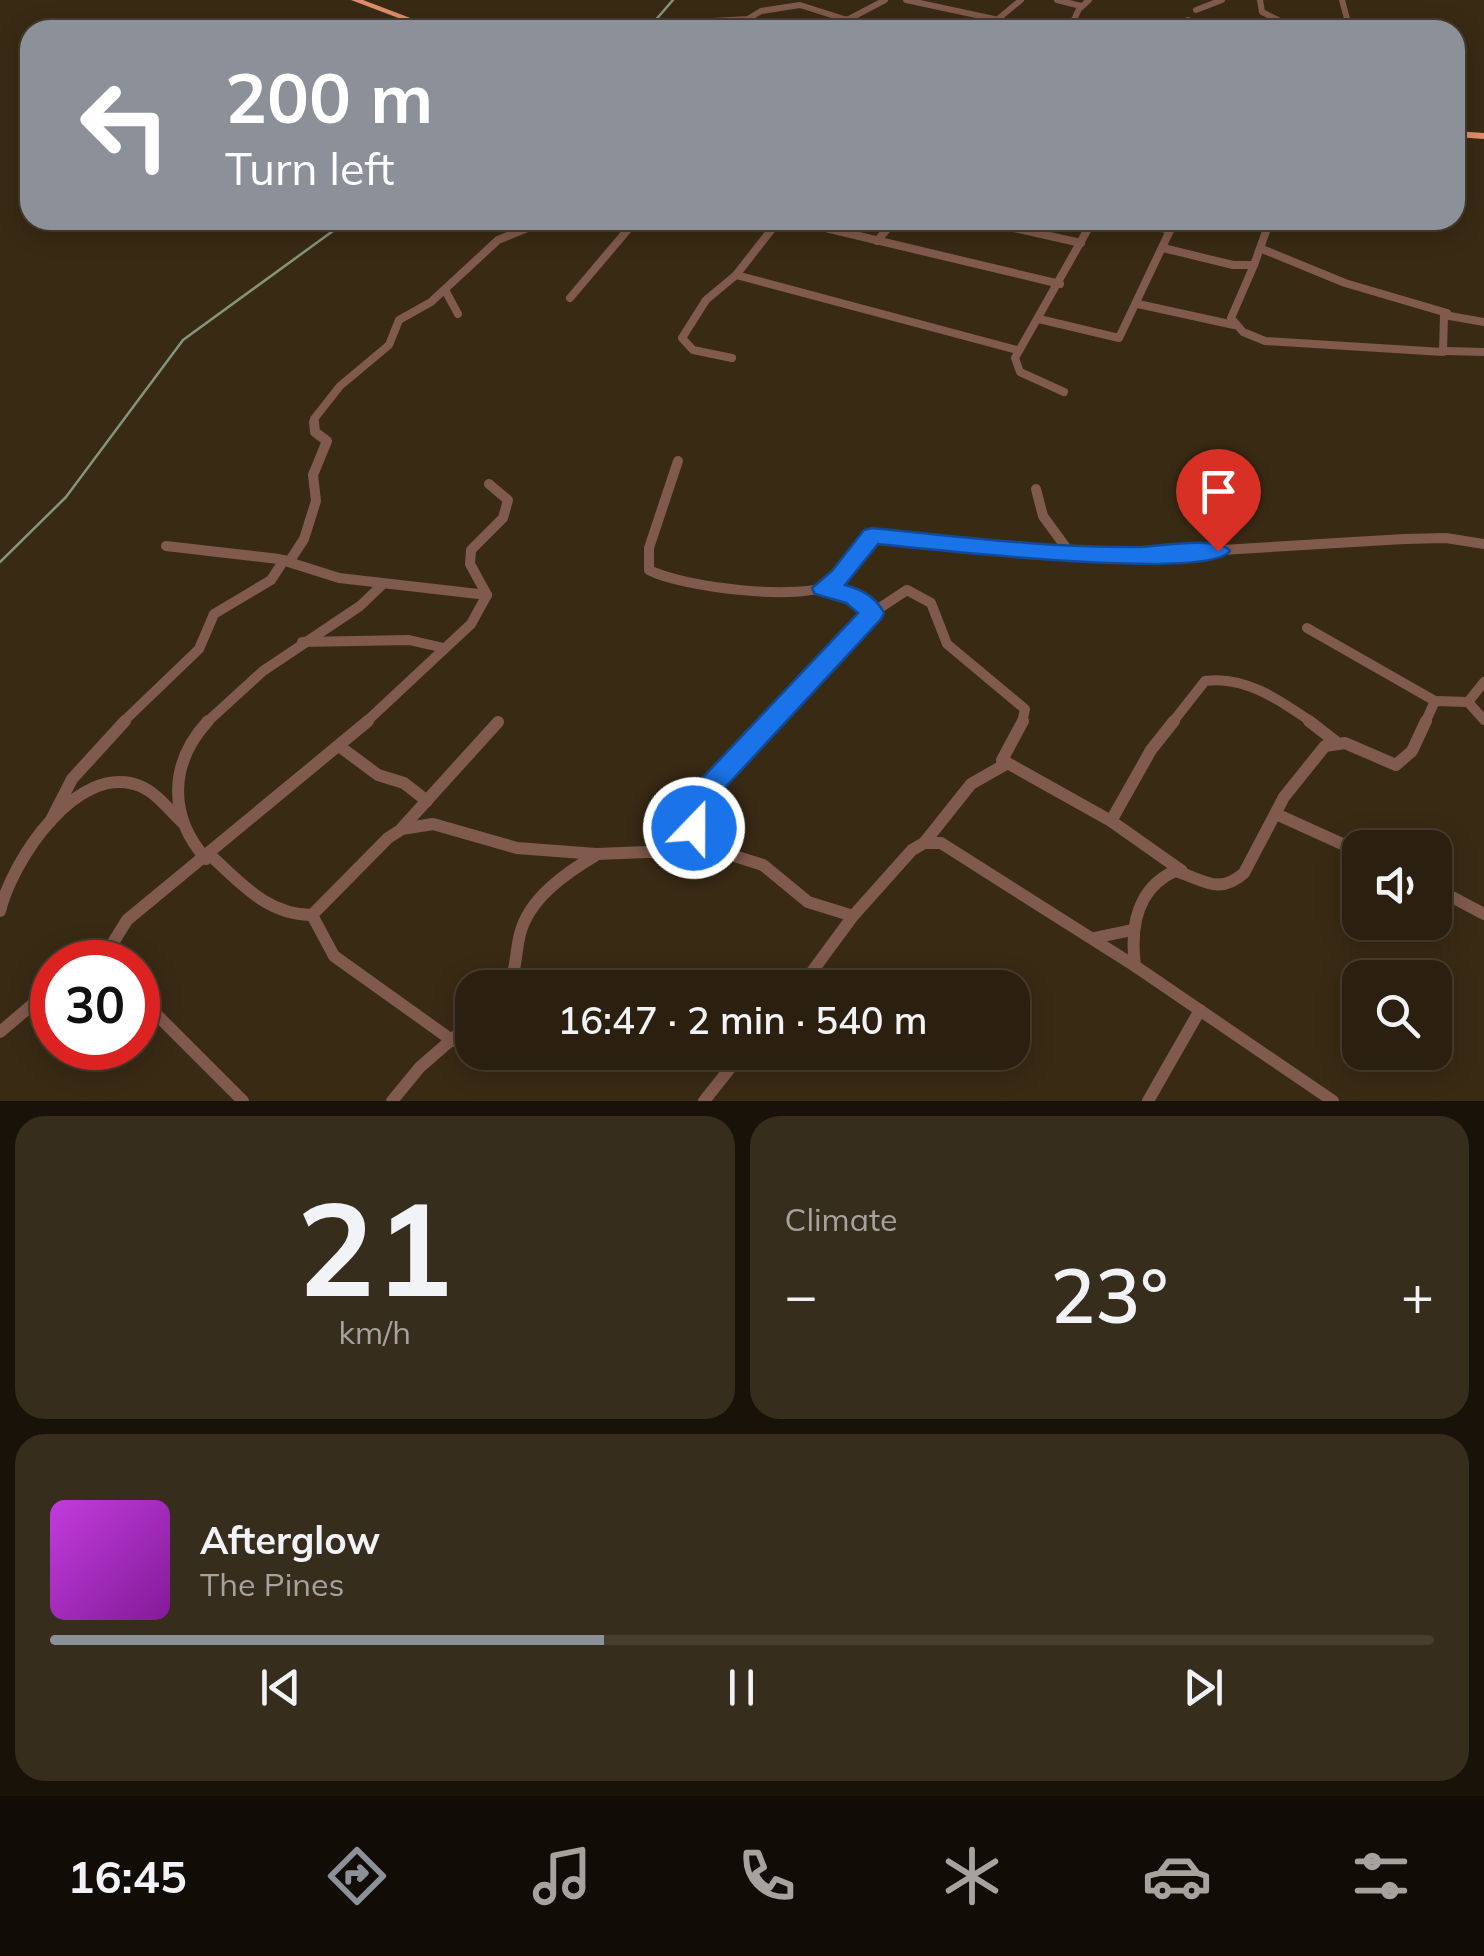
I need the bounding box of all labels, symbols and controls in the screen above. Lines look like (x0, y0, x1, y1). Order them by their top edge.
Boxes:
text: 200 m (225, 53, 433, 141)
icon: left (60, 60, 190, 190)
text: Turn left (225, 140, 394, 196)
pin (1176, 449, 1261, 552)
icon: arrive (1191, 464, 1246, 519)
position arrow (642, 776, 746, 880)
map controls (1342, 830, 1452, 1070)
button: sound (1342, 830, 1452, 940)
speed limit sign: 30 (30, 940, 160, 1070)
button: search (1342, 960, 1452, 1070)
text: 16:47 · 2 min · 540 m (557, 996, 928, 1044)
text: 21 (297, 1165, 453, 1329)
text: Climate (785, 1199, 897, 1239)
text: 23° (1050, 1248, 1168, 1342)
text: − (785, 1260, 818, 1329)
text: + (1401, 1260, 1434, 1329)
text: km/h (339, 1312, 411, 1352)
text: Afterglow (200, 1516, 380, 1564)
text: The Pines (200, 1564, 344, 1604)
icon: previous (253, 1660, 308, 1715)
icon: pause (714, 1660, 769, 1715)
icon: next (1176, 1660, 1231, 1715)
icon: directions (322, 1841, 392, 1911)
icon: music (527, 1841, 597, 1911)
icon: phone (732, 1841, 802, 1911)
icon: climate (937, 1841, 1007, 1911)
icon: car (1142, 1841, 1212, 1911)
icon: filters (1346, 1841, 1416, 1911)
text: 16:45 (67, 1848, 187, 1904)

